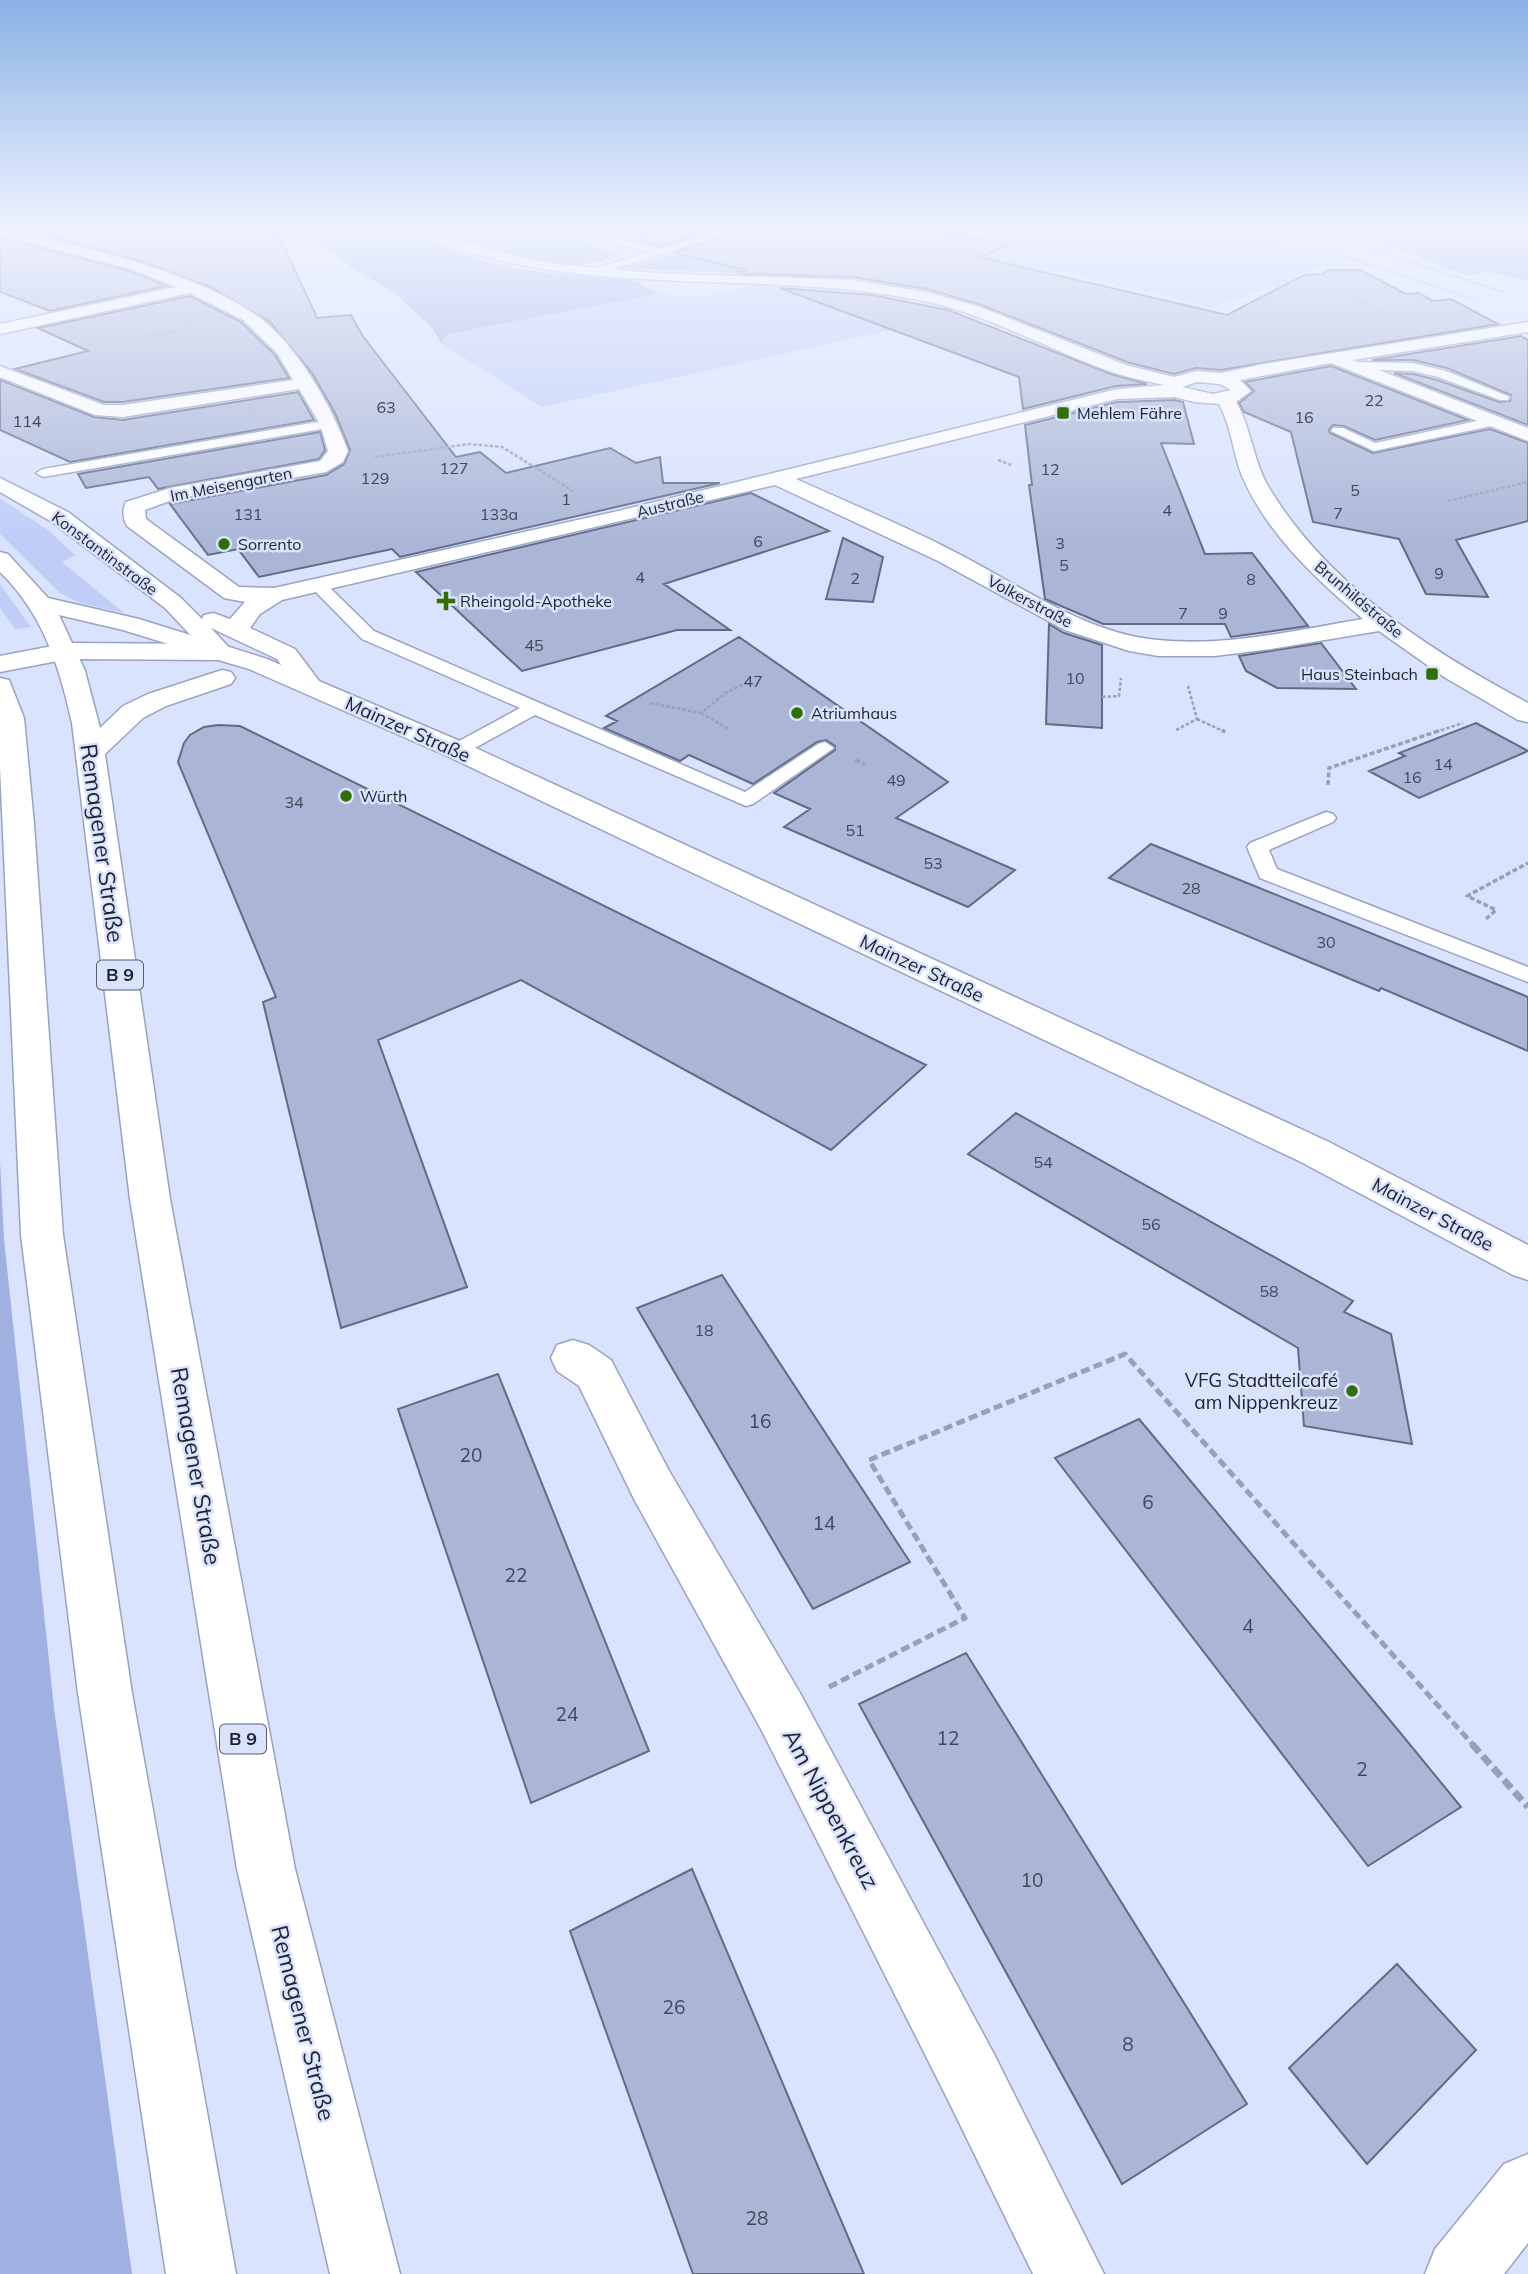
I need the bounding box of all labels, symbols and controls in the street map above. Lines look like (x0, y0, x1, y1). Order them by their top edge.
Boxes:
house number: 22 (1364, 390, 1384, 410)
house number: 63 (376, 397, 396, 417)
place label: Mehlem Fähre (1077, 403, 1182, 423)
marker: Mehlem Fähre (1055, 405, 1071, 421)
house number: 16 (1294, 407, 1314, 427)
house number: 114 (13, 411, 42, 431)
house number: 127 (440, 458, 468, 478)
house number: 12 (1040, 459, 1060, 479)
street label: Im Meisengarten (168, 462, 294, 506)
house number: 129 (361, 468, 389, 488)
house number: 5 (1350, 480, 1360, 500)
street label: Austraße (634, 486, 706, 522)
house number: 1 (561, 489, 571, 509)
house number: 4 (1162, 500, 1172, 520)
house number: 7 (1333, 503, 1343, 523)
house number: 131 (234, 504, 262, 524)
house number: 133a (480, 504, 518, 524)
street label: Konstantinstraße (48, 507, 162, 599)
house number: 6 (753, 531, 763, 551)
house number: 3 (1055, 533, 1065, 553)
place label: Sorrento (238, 534, 301, 554)
marker: Sorrento (216, 536, 232, 552)
house number: 5 (1059, 555, 1069, 575)
street label: Brunhildstraße (1311, 556, 1407, 642)
house number: 9 (1434, 563, 1444, 583)
house number: 4 (635, 567, 645, 587)
house number: 2 (850, 568, 860, 588)
house number: 8 (1246, 569, 1256, 589)
street label: Volkerstraße (984, 570, 1076, 632)
place label: Rheingold-Apotheke (460, 591, 612, 611)
marker: Rheingold-Apotheke (438, 593, 454, 609)
house number: 7 (1178, 603, 1188, 623)
house number: 9 (1218, 603, 1228, 623)
house number: 45 (524, 635, 544, 655)
place label: Haus Steinbach (1301, 664, 1418, 684)
marker: Haus Steinbach (1424, 666, 1440, 682)
house number: 10 (1065, 668, 1085, 688)
house number: 47 (743, 671, 763, 691)
street label: Mainzer Straße (342, 691, 474, 767)
place label: Atriumhaus (811, 703, 897, 723)
marker: Atriumhaus (789, 705, 805, 721)
street label: Remagener Straße (74, 742, 131, 944)
house number: 14 (1433, 754, 1453, 774)
house number: 16 (1402, 767, 1422, 787)
house number: 49 (886, 770, 906, 790)
place label: Würth (360, 786, 407, 806)
marker: Würth (338, 788, 354, 804)
house number: 34 (284, 792, 304, 812)
house number: 51 (845, 820, 865, 840)
house number: 53 (923, 853, 943, 873)
house number: 28 (1181, 878, 1201, 898)
street label: Mainzer Straße (856, 929, 988, 1007)
house number: 30 (1316, 932, 1336, 952)
road number: B 9 (97, 960, 143, 990)
house number: 54 (1033, 1152, 1053, 1172)
street label: Mainzer Straße (1368, 1172, 1498, 1256)
house number: 56 (1141, 1214, 1161, 1234)
house number: 58 (1259, 1281, 1279, 1301)
house number: 18 (694, 1320, 714, 1340)
street label: Remagener Straße (165, 1365, 228, 1567)
place label: VFG Stadtteilcafé am Nippenkreuz (1185, 1368, 1338, 1414)
marker: VFG Stadtteilcafé am Nippenkreuz (1344, 1383, 1360, 1399)
house number: 16 (749, 1409, 771, 1433)
house number: 20 (460, 1443, 482, 1467)
house number: 6 (1142, 1490, 1154, 1514)
house number: 14 (813, 1511, 835, 1535)
house number: 22 (505, 1563, 527, 1587)
house number: 4 (1242, 1614, 1254, 1638)
house number: 24 (556, 1702, 578, 1726)
road number: B 9 (220, 1724, 266, 1754)
street label: Am Nippenkreuz (777, 1724, 886, 1894)
house number: 12 (937, 1726, 959, 1750)
house number: 2 (1356, 1757, 1368, 1781)
house number: 10 (1021, 1868, 1043, 1892)
street label: Remagener Straße (265, 1922, 342, 2124)
house number: 26 (663, 1995, 685, 2019)
house number: 8 (1122, 2032, 1134, 2056)
house number: 28 (746, 2206, 768, 2230)

